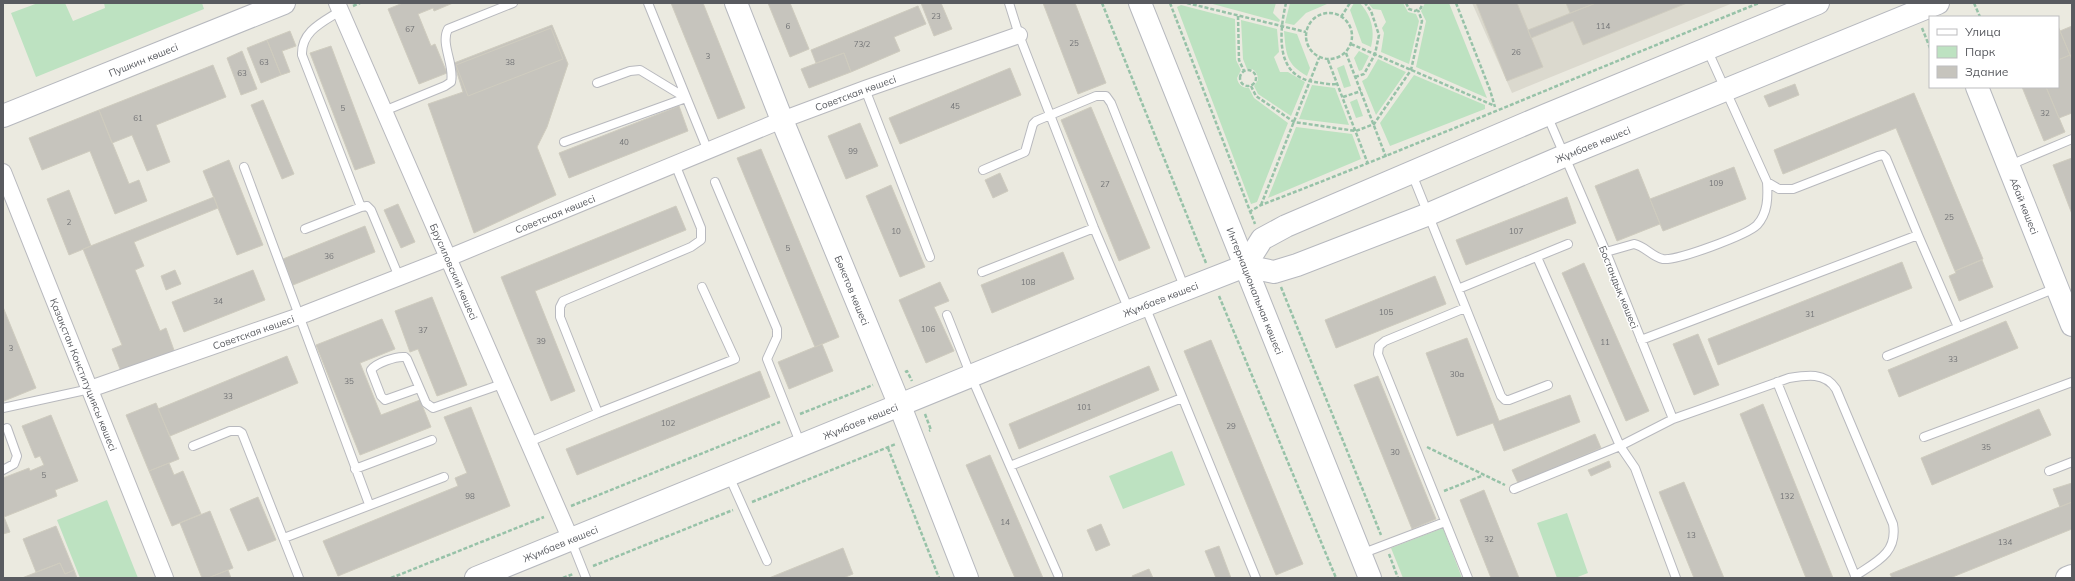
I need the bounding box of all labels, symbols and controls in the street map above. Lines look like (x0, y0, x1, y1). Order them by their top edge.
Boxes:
house number: 23 (931, 11, 941, 21)
legend (1929, 16, 2059, 88)
house number: 6 (786, 21, 791, 31)
house number: 114 (1596, 21, 1610, 31)
house number: 67 (405, 24, 415, 34)
text: Улица (1964, 24, 2001, 39)
house number: 25 (1069, 38, 1079, 48)
house number: 73/2 (854, 39, 871, 49)
street label: Пушкин көшесі (107, 40, 180, 80)
text: Парк (1965, 44, 1996, 59)
house number: 26 (1511, 47, 1521, 57)
house number: 3 (706, 51, 711, 61)
house number: 63 (259, 57, 269, 67)
house number: 38 (505, 57, 515, 67)
text: Здание (1965, 64, 2009, 79)
house number: 63 (237, 68, 247, 78)
street label: Советская көшесі (813, 73, 898, 114)
house number: 45 (950, 101, 960, 111)
house number: 5 (341, 103, 346, 113)
house number: 32 (2040, 108, 2050, 118)
house number: 61 (133, 113, 143, 123)
street label: Жұмбаев көшесі (1553, 124, 1632, 166)
house number: 40 (619, 137, 629, 147)
house number: 99 (848, 146, 858, 156)
street label: Абай көшесі (2007, 176, 2041, 236)
house number: 109 (1709, 178, 1723, 188)
house number: 27 (1100, 179, 1110, 189)
street label: Советская көшесі (513, 192, 597, 237)
house number: 25 (1944, 212, 1954, 222)
house number: 2 (67, 217, 72, 227)
street label: Брусиловский көшесі (427, 222, 480, 322)
house number: 10 (891, 226, 901, 236)
street label: Интернациональная көшесі (1223, 226, 1286, 356)
house number: 107 (1509, 226, 1523, 236)
house number: 5 (786, 243, 791, 253)
street label: Бостандық көшесі (1596, 244, 1641, 331)
house number: 36 (324, 251, 334, 261)
street label: Бөкетов көшесі (832, 254, 872, 327)
house number: 108 (1021, 277, 1035, 287)
street label: Жұмбаев көшесі (1121, 279, 1200, 320)
street label: Қазақстан Конституциясы көшесі (47, 296, 120, 453)
house number: 34 (213, 296, 223, 306)
house number: 105 (1379, 307, 1393, 317)
house number: 31 (1805, 309, 1815, 319)
street label: Советская көшесі (211, 312, 296, 353)
house number: 106 (921, 324, 935, 334)
house number: 37 (418, 325, 428, 335)
house number: 39 (536, 336, 546, 346)
house number: 11 (1600, 337, 1610, 347)
house number: 3 (9, 343, 14, 353)
house number: 33 (1948, 354, 1958, 364)
house number: 30а (1450, 369, 1464, 379)
house number: 35 (344, 376, 354, 386)
house number: 33 (223, 391, 233, 401)
street label: Жұмбаев көшесі (821, 400, 900, 443)
house number: 101 (1077, 402, 1091, 412)
house number: 102 (661, 418, 675, 428)
house number: 29 (1226, 421, 1236, 431)
house number: 35 (1981, 442, 1991, 452)
house number: 30 (1390, 447, 1400, 457)
house number: 5 (42, 470, 47, 480)
house number: 98 (465, 491, 475, 501)
house number: 132 (1780, 491, 1794, 501)
house number: 14 (1000, 517, 1010, 527)
street label: Жұмбаев көшесі (521, 523, 600, 565)
house number: 13 (1686, 530, 1696, 540)
house number: 32 (1484, 534, 1494, 544)
house number: 134 (1998, 537, 2012, 547)

